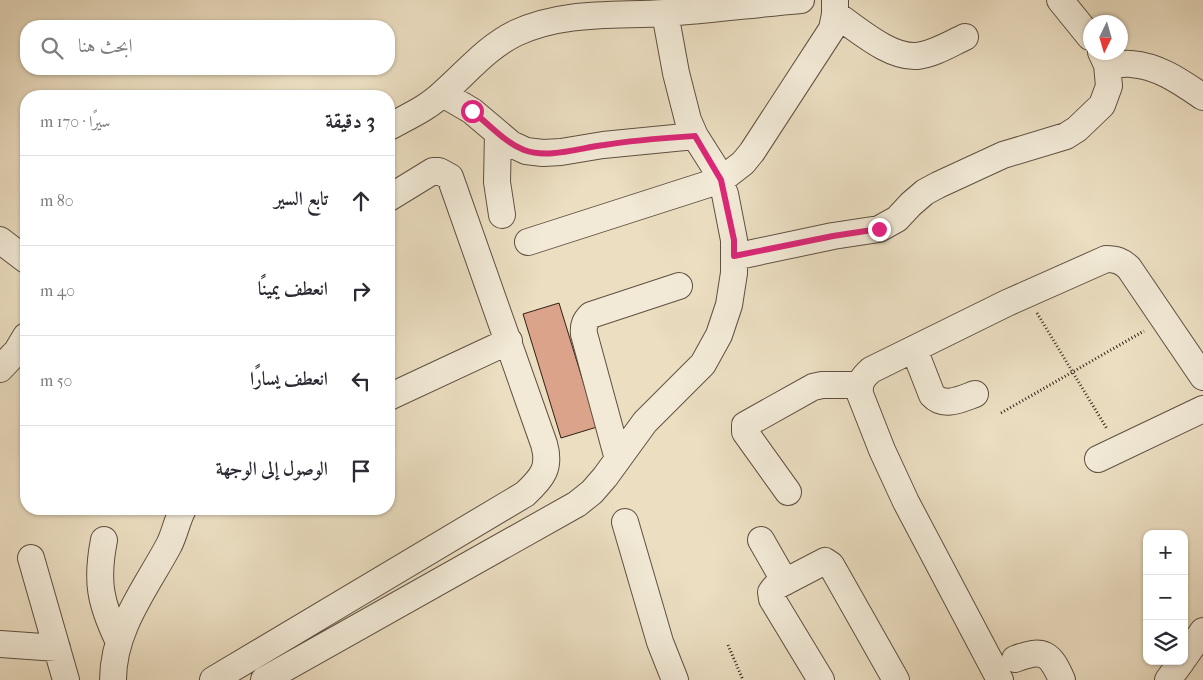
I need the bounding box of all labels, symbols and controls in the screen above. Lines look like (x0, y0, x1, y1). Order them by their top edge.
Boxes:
north arrow (1083, 15, 1128, 60)
search box (20, 20, 395, 75)
icon: search (38, 34, 66, 62)
text: ابحث هنا (78, 35, 133, 57)
route start (461, 100, 484, 123)
text: 3 دقيقة (325, 109, 375, 133)
text: سيرًا · 170 m (40, 112, 110, 131)
icon: ahead (347, 187, 375, 215)
text: تابع السير (274, 188, 328, 210)
text: 80 m (40, 191, 74, 210)
route end (868, 218, 891, 241)
icon: right (347, 277, 375, 305)
text: انعطف يمينًا (258, 278, 328, 300)
text: 40 m (40, 281, 75, 300)
icon: left (347, 367, 375, 395)
text: انعطف يسارًا (250, 368, 328, 390)
text: 50 m (40, 371, 72, 390)
icon: arrive (347, 457, 375, 485)
text: الوصول إلى الوجهة (216, 458, 328, 480)
map controls (1143, 530, 1188, 665)
button: + (1143, 530, 1188, 575)
button: − (1143, 575, 1188, 620)
button: layers (1143, 620, 1188, 665)

